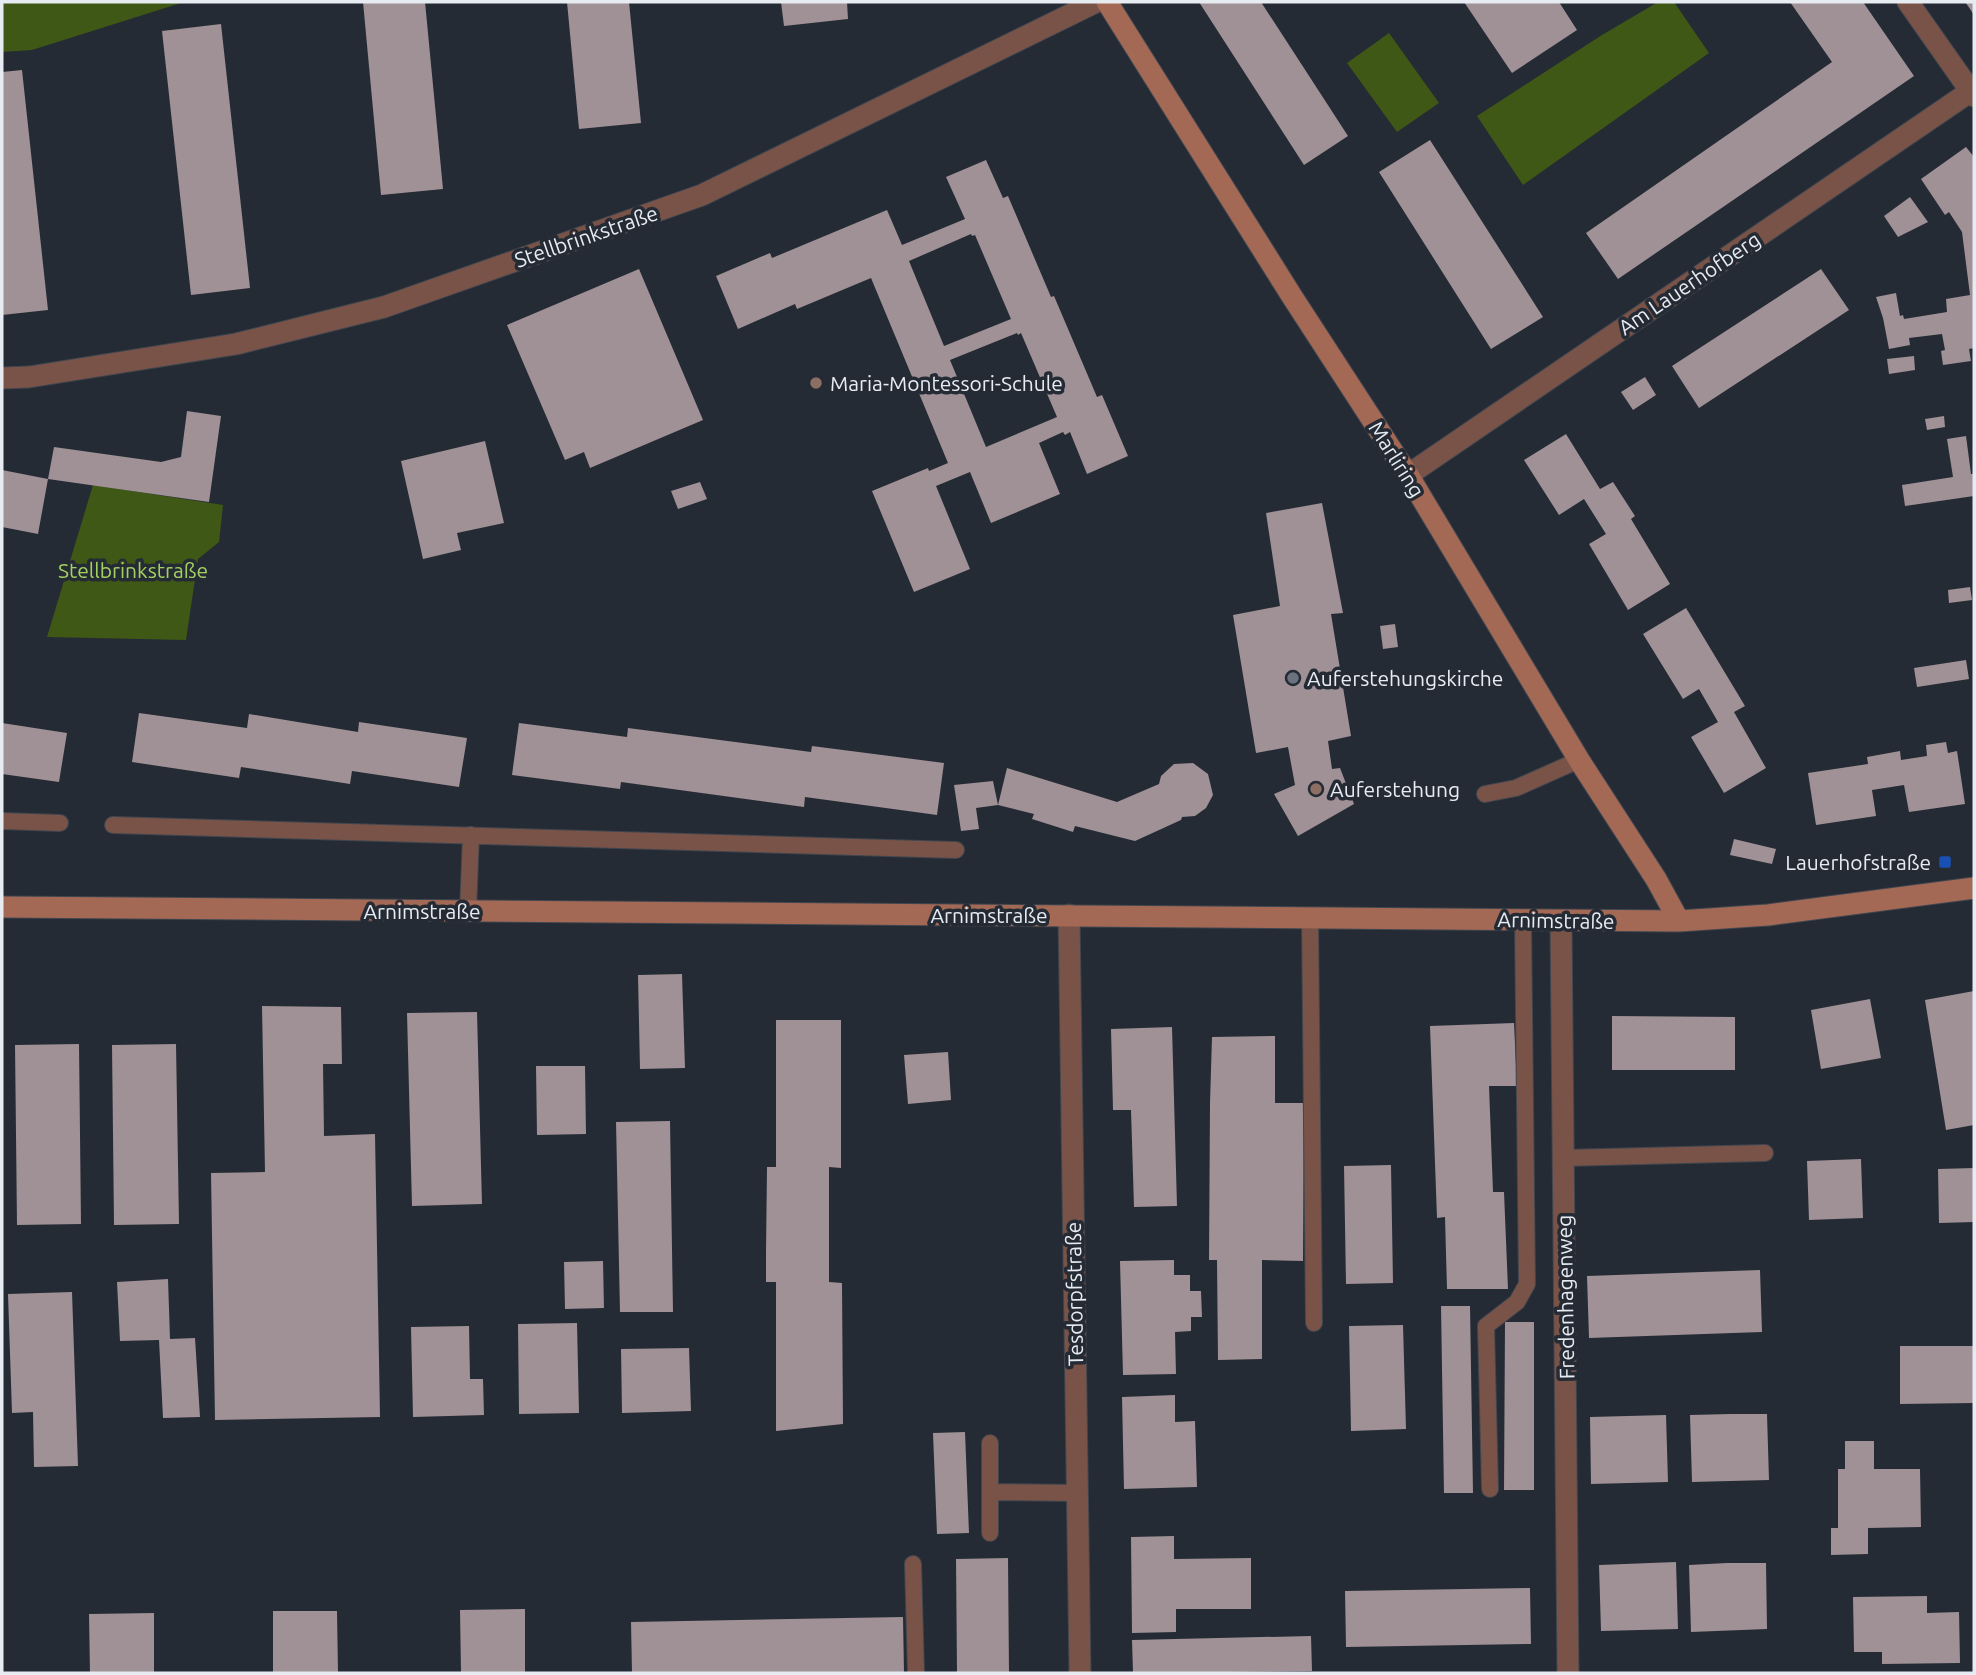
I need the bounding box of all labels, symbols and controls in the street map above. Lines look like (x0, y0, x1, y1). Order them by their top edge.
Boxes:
street label: Stellbrinkstraße (511, 200, 661, 272)
street label: Am Lauerhofberg (1614, 227, 1764, 339)
place label: Maria-Montessori-Schule (830, 371, 1063, 395)
marker: Maria-Montessori-Schule (808, 375, 824, 391)
street label: Marliring (1364, 417, 1430, 501)
park label: Stellbrinkstraße (58, 558, 208, 582)
place label: Auferstehungskirche (1307, 666, 1503, 690)
marker: Auferstehungskirche (1285, 670, 1301, 686)
place label: Auferstehung (1330, 777, 1460, 801)
marker: Auferstehung (1308, 781, 1324, 797)
place label: Lauerhofstraße (1785, 850, 1931, 874)
marker: Lauerhofstraße (1937, 854, 1953, 870)
street label: Arnimstraße (363, 899, 481, 923)
street label: Arnimstraße (930, 903, 1048, 927)
street label: Arnimstraße (1497, 907, 1615, 933)
street label: Fredenhagenweg (1552, 1215, 1578, 1379)
street label: Tesdorpfstraße (1061, 1222, 1087, 1366)

